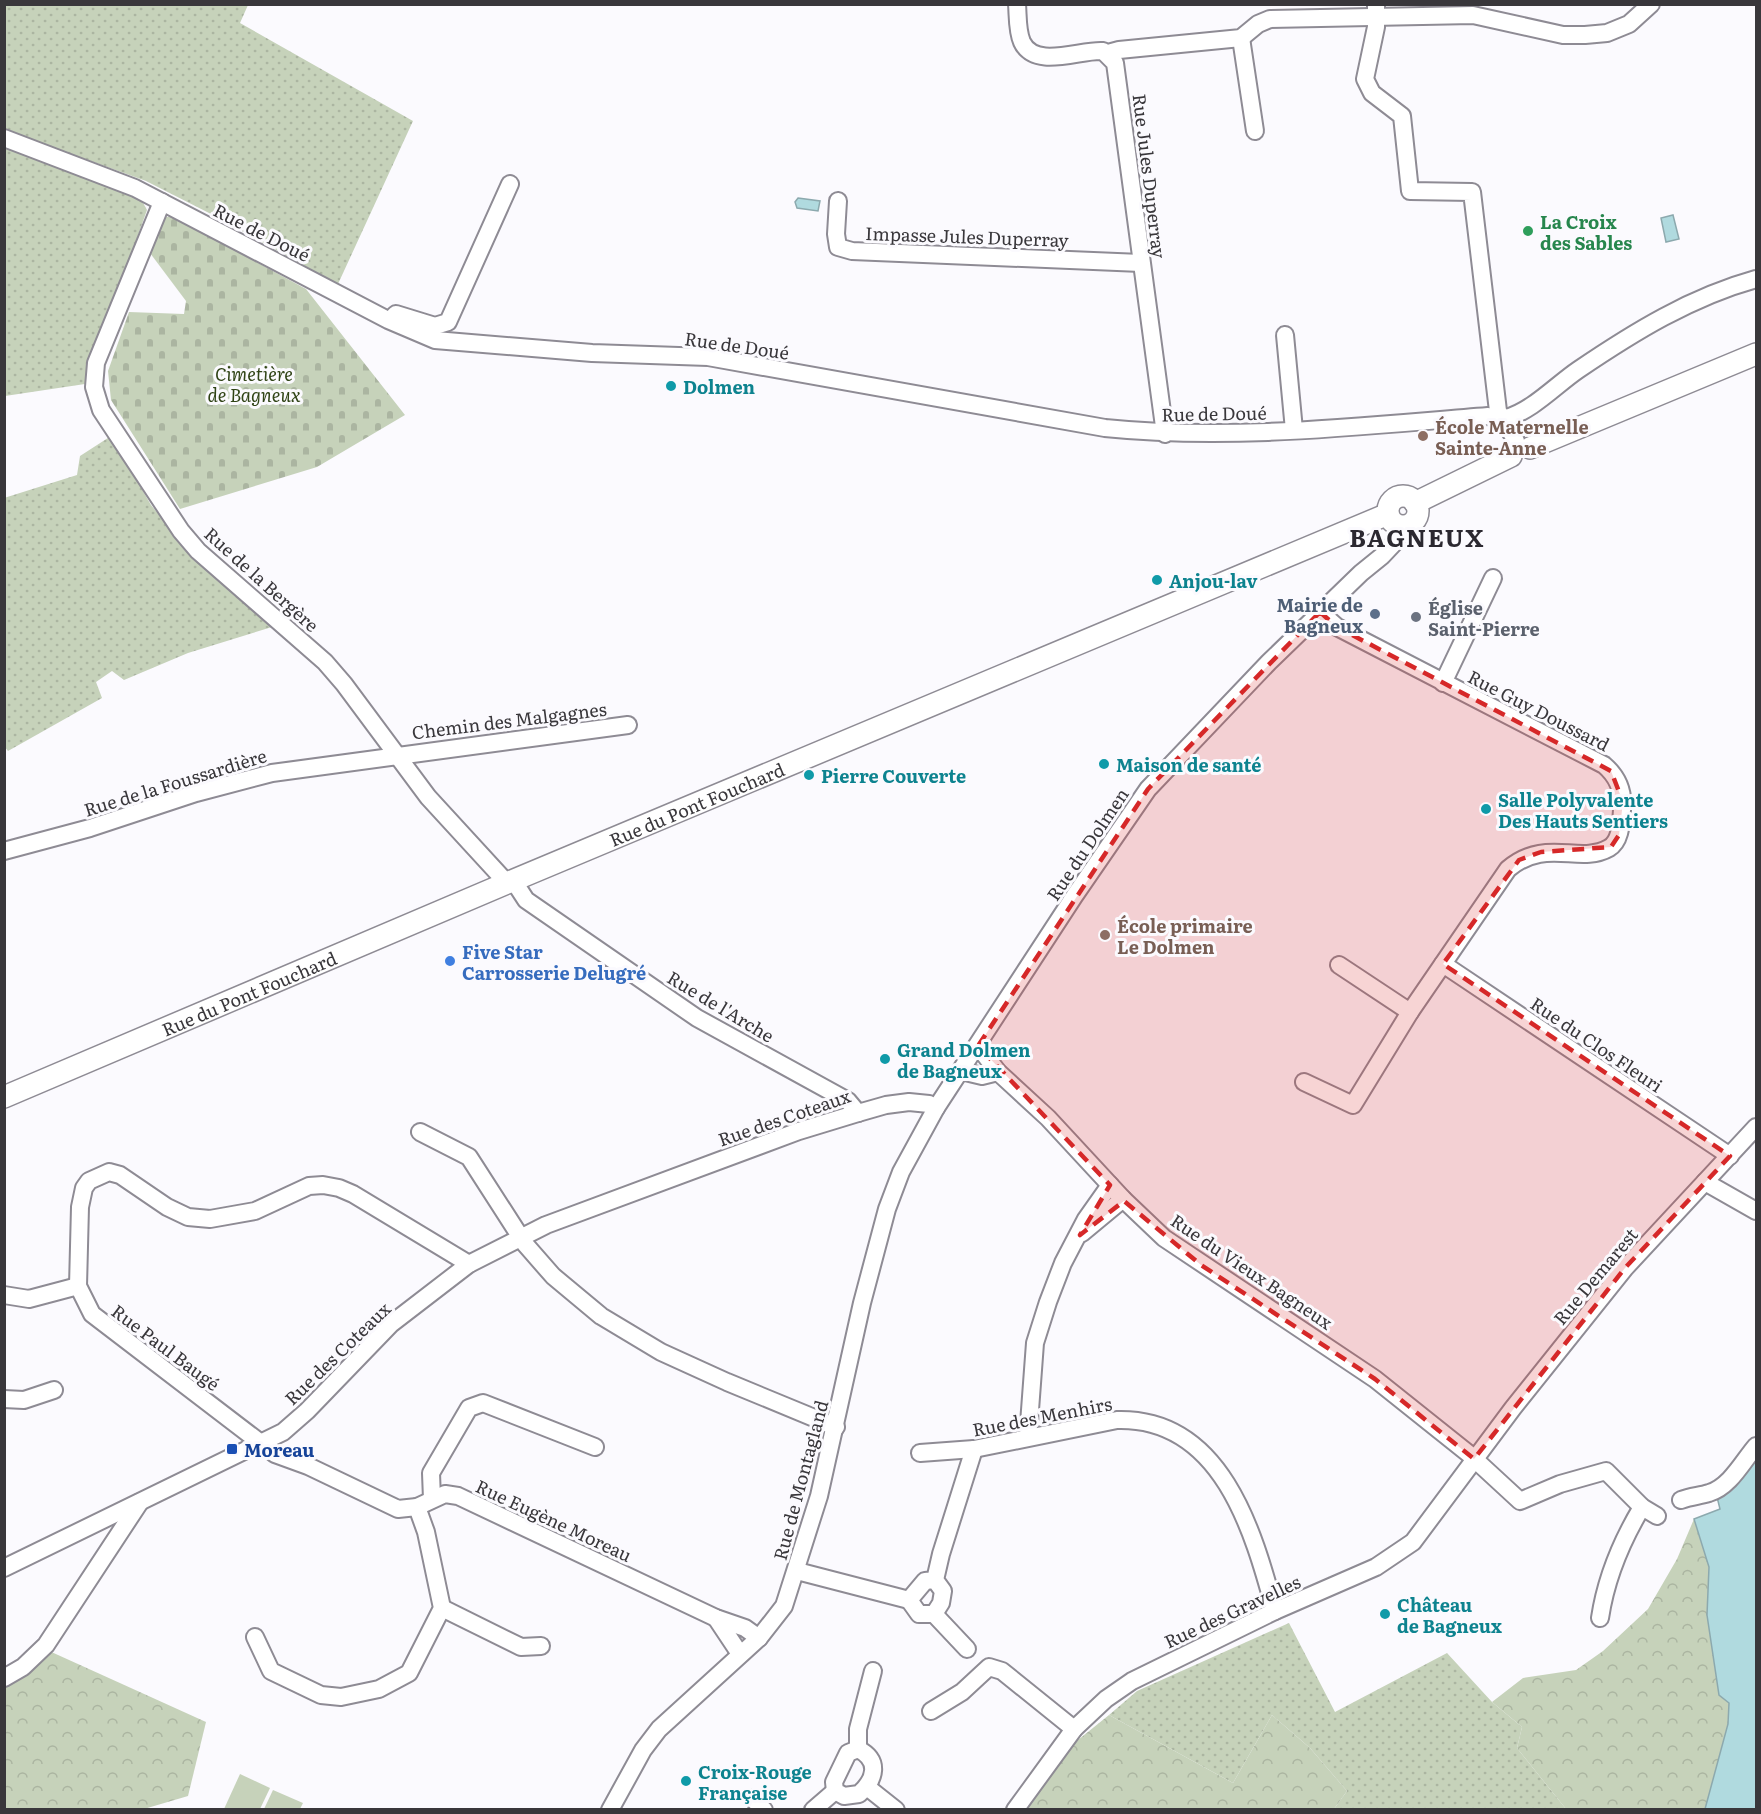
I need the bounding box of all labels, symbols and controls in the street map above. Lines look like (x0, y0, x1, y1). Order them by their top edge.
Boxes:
street label: Rue Jules Duperray (1127, 92, 1174, 261)
street label: Rue de Doué (209, 196, 315, 268)
place label: La Croix des Sables (1540, 208, 1632, 256)
street label: Impasse Jules Duperray (865, 219, 1070, 253)
marker: La Croix des Sables (1521, 224, 1535, 238)
street label: Rue de Doué (683, 324, 791, 366)
park label: Cimetière de Bagneux (208, 360, 301, 408)
place label: Dolmen (683, 373, 755, 400)
marker: Dolmen (664, 379, 678, 393)
street label: Rue de Doué (1161, 399, 1267, 427)
place label: École Maternelle Sainte-Anne (1435, 413, 1589, 461)
marker: École Maternelle Sainte-Anne (1416, 429, 1430, 443)
district label: BAGNEUX (1349, 519, 1485, 554)
street label: Rue de la Bergère (199, 520, 325, 638)
place label: Anjou-lav (1169, 567, 1258, 594)
marker: Anjou-lav (1150, 573, 1164, 587)
place label: Mairie de Bagneux (1276, 591, 1363, 639)
place label: Église Saint-Pierre (1428, 594, 1540, 642)
marker: Mairie de Bagneux (1368, 607, 1382, 621)
marker: Église Saint-Pierre (1409, 610, 1423, 624)
street label: Rue Guy Doussard (1463, 663, 1615, 757)
street label: Chemin des Malgagnes (410, 695, 608, 745)
street label: Rue de la Foussardière (80, 741, 270, 823)
place label: Maison de santé (1116, 751, 1261, 778)
street label: Rue du Pont Fouchard (605, 755, 788, 852)
marker: Maison de santé (1097, 757, 1111, 771)
place label: Pierre Couverte (821, 762, 966, 789)
marker: Pierre Couverte (802, 768, 816, 782)
street label: Rue du Dolmen (1039, 782, 1135, 906)
place label: Salle Polyvalente Des Hauts Sentiers (1498, 786, 1668, 834)
marker: Salle Polyvalente Des Hauts Sentiers (1479, 802, 1493, 816)
place label: École primaire Le Dolmen (1117, 912, 1253, 960)
marker: École primaire Le Dolmen (1098, 928, 1112, 942)
place label: Five Star Carrosserie Delugré (462, 938, 646, 986)
street label: Rue du Pont Fouchard (157, 944, 340, 1042)
marker: Five Star Carrosserie Delugré (443, 954, 457, 968)
street label: Rue de l'Arche (663, 963, 779, 1049)
street label: Rue du Clos Fleuri (1525, 990, 1669, 1098)
place label: Grand Dolmen de Bagneux (897, 1036, 1031, 1084)
marker: Grand Dolmen de Bagneux (878, 1052, 892, 1066)
street label: Rue des Coteaux (714, 1081, 855, 1152)
street label: Rue du Vieux Bagneux (1166, 1207, 1339, 1336)
street label: Rue Demarest (1546, 1221, 1644, 1330)
street label: Rue des Coteaux (278, 1295, 397, 1411)
street label: Rue Paul Baugé (106, 1297, 226, 1397)
street label: Rue des Menhirs (970, 1389, 1114, 1443)
street label: Rue de Montagland (766, 1397, 834, 1563)
place label: Moreau (244, 1436, 315, 1463)
marker: Moreau (225, 1442, 239, 1456)
street label: Rue Eugène Moreau (472, 1472, 636, 1568)
street label: Rue des Gravelles (1159, 1568, 1305, 1654)
place label: Château de Bagneux (1397, 1591, 1502, 1639)
marker: Château de Bagneux (1378, 1607, 1392, 1621)
place label: Croix-Rouge Française (698, 1758, 812, 1806)
marker: Croix-Rouge Française (679, 1774, 693, 1788)

